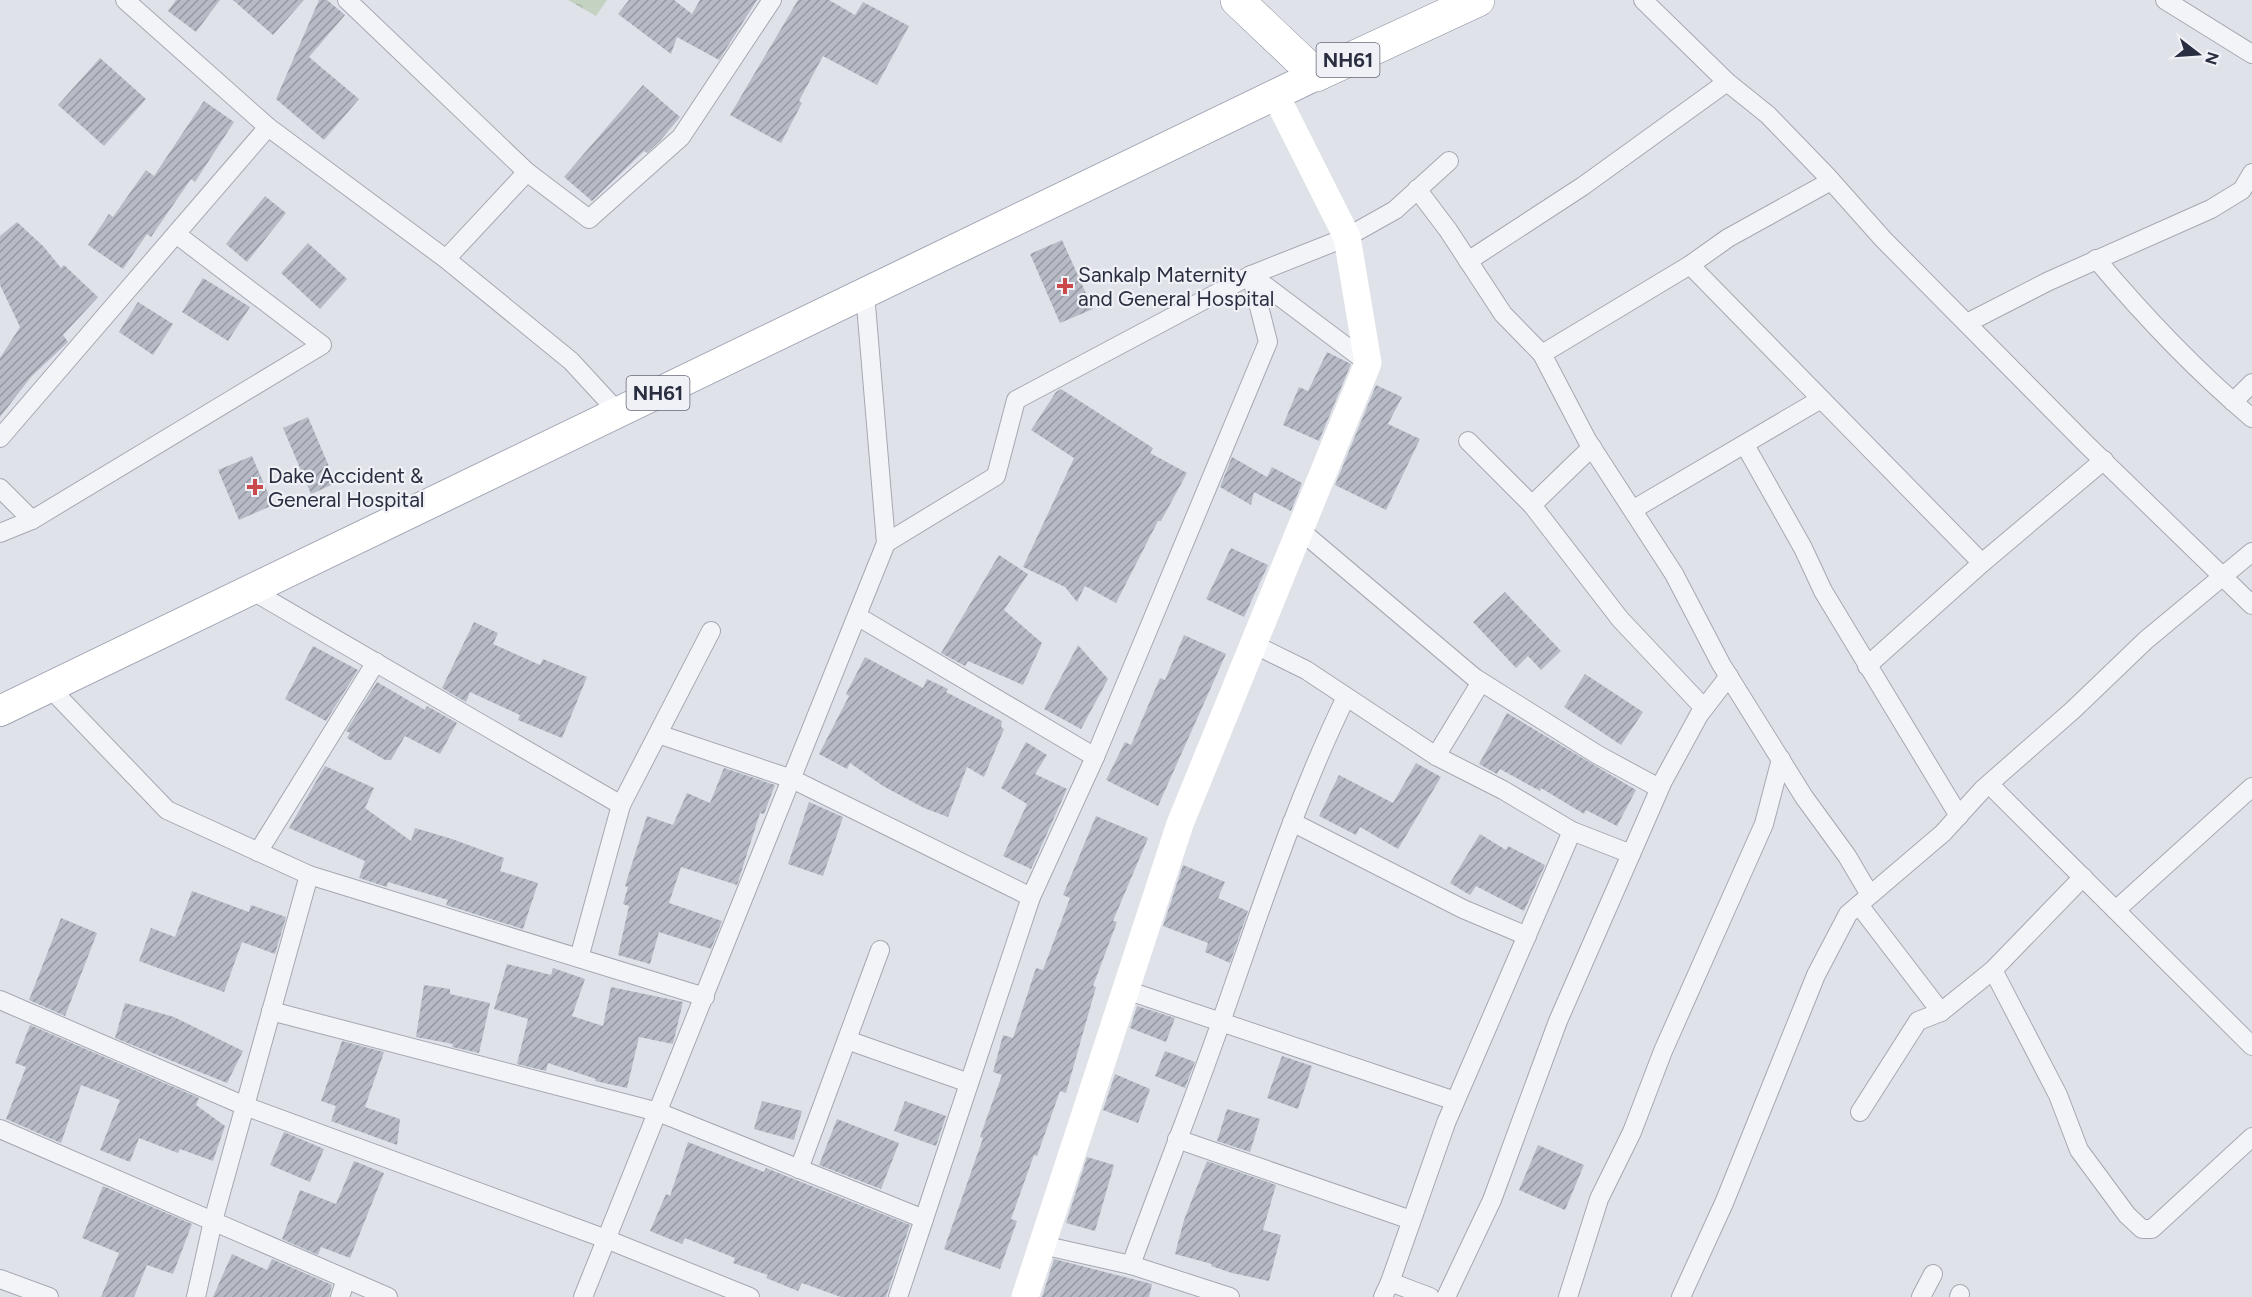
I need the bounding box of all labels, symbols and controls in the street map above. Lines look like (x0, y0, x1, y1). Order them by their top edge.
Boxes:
north arrow (2168, 24, 2228, 84)
road number: NH61 (1316, 43, 1380, 77)
text: N (2201, 50, 2223, 67)
place label: Sankalp Maternity and General Hospital (1078, 262, 1274, 311)
marker: Sankalp Maternity and General Hospital (1056, 277, 1074, 295)
road number: NH61 (626, 376, 690, 410)
place label: Dake Accident & General Hospital (268, 463, 424, 512)
marker: Dake Accident & General Hospital (246, 478, 264, 496)

